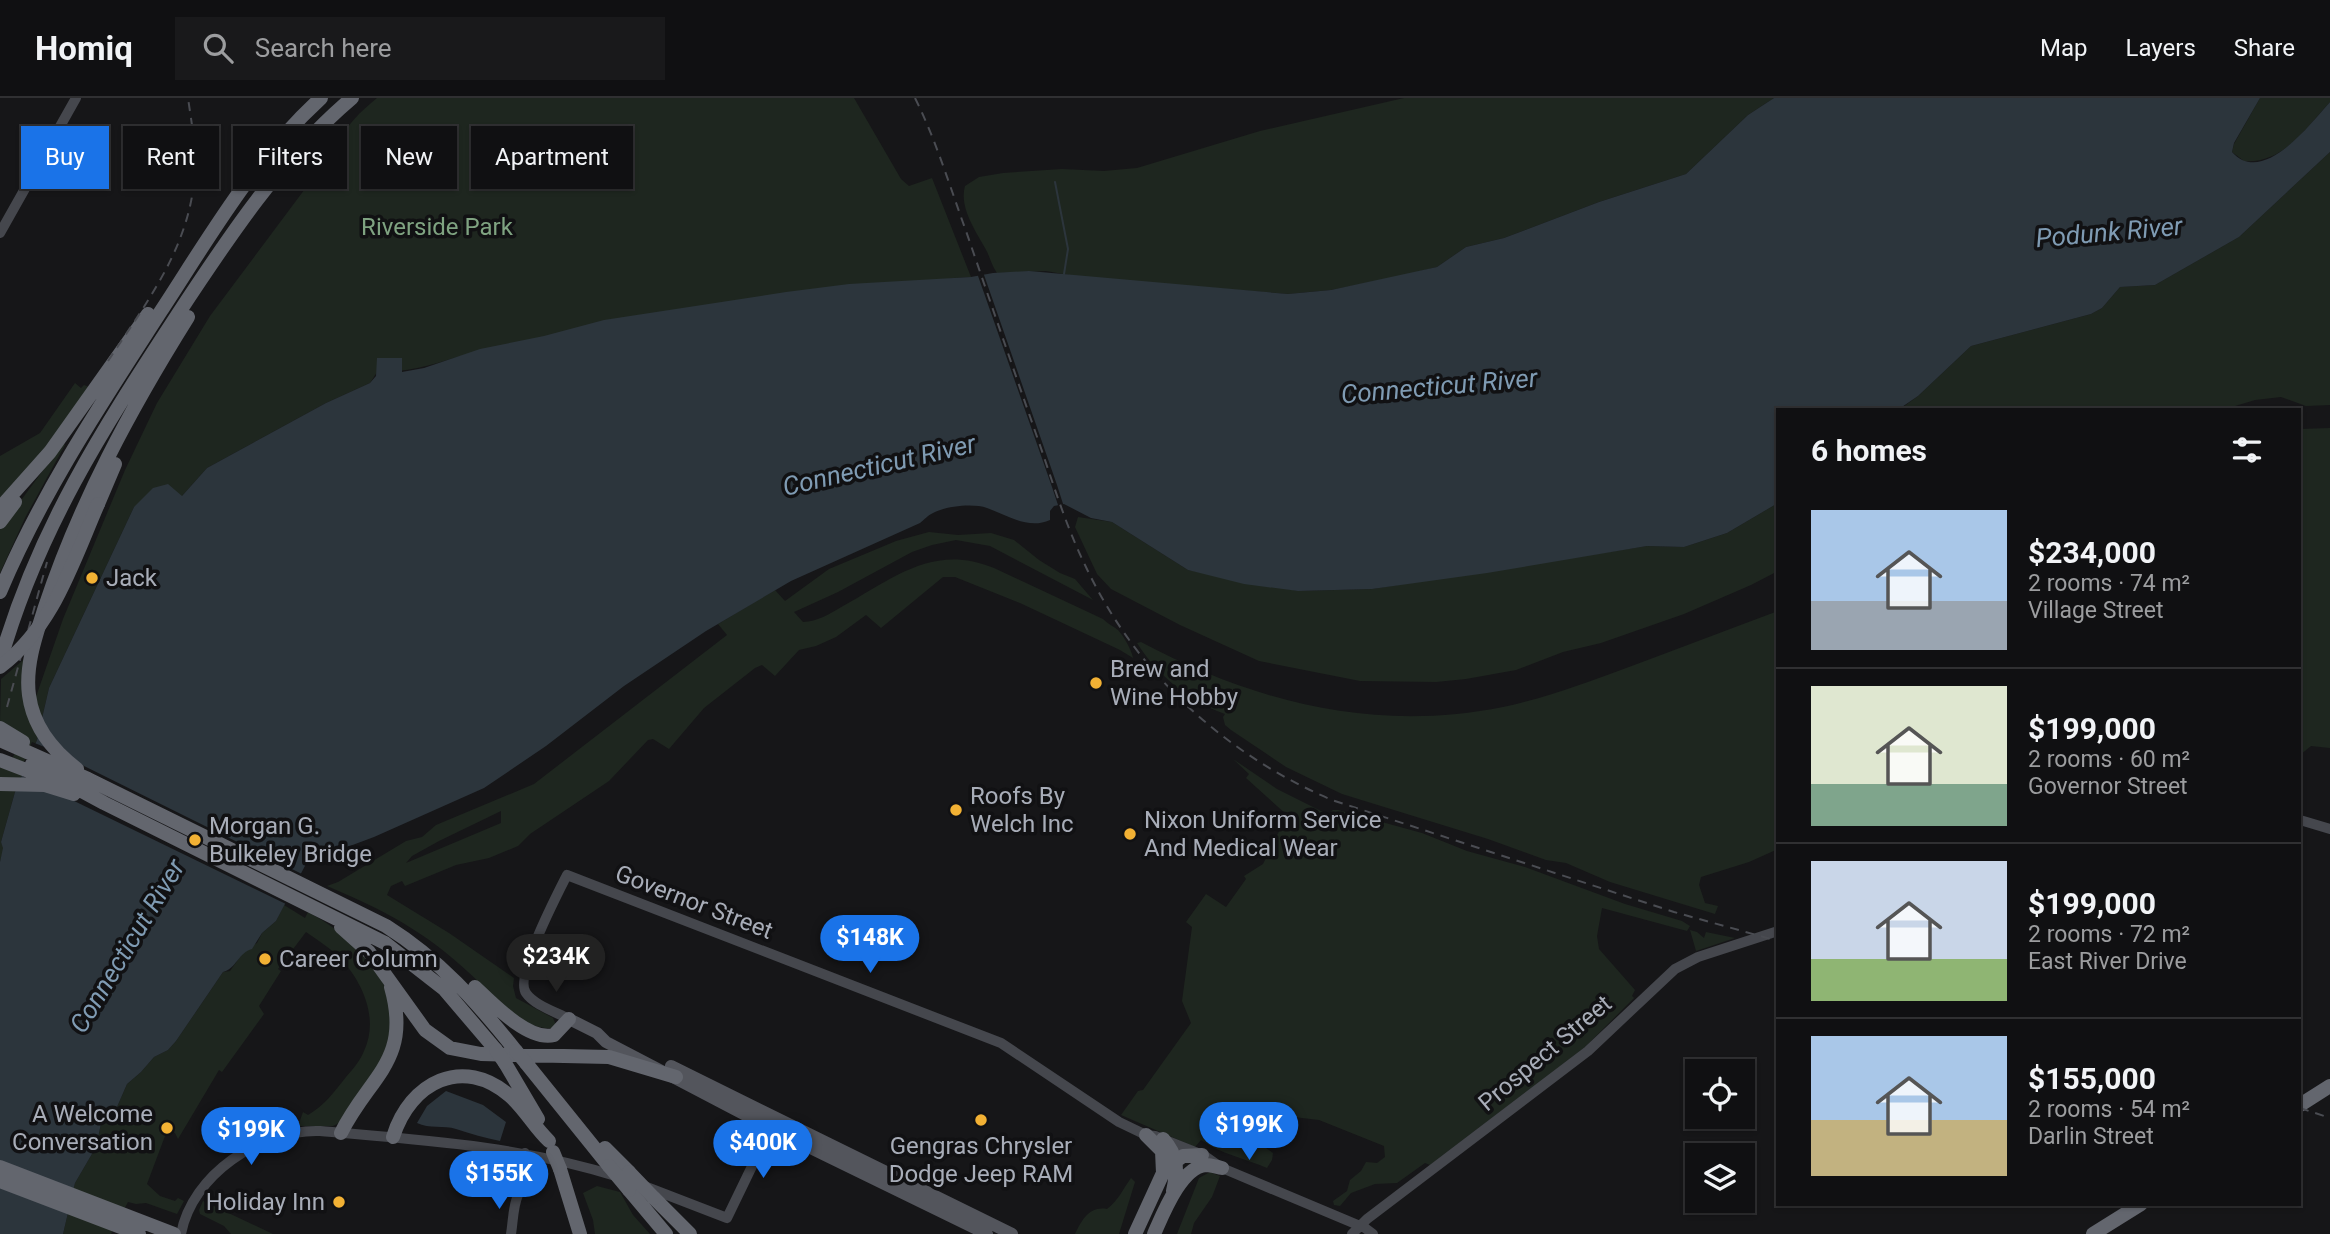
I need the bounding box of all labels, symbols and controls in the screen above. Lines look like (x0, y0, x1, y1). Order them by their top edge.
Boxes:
search box (175, 17, 665, 80)
text: Homiq (35, 29, 133, 68)
icon: search (199, 29, 237, 67)
text: Search here (255, 33, 392, 63)
text: Map (2040, 34, 2088, 62)
text: Layers (2126, 34, 2196, 62)
text: Share (2234, 34, 2295, 62)
chip: Buy (21, 126, 109, 189)
chip: Rent (123, 126, 219, 189)
chip: Filters (233, 126, 347, 189)
chip: New (361, 126, 457, 189)
chip: Apartment (471, 126, 633, 189)
water label: Podunk River (2034, 211, 2185, 253)
park label: Riverside Park (361, 213, 514, 241)
water label: Connecticut River (1340, 362, 1540, 410)
water label: Connecticut River (780, 428, 980, 502)
icon: filters (2228, 431, 2266, 469)
text: 6 homes (1811, 433, 1927, 468)
text: $234,000 (2028, 535, 2156, 570)
icon: home (1867, 538, 1951, 622)
place label: Jack (106, 564, 158, 592)
marker: Jack (84, 570, 100, 586)
text: 2 rooms · 74 m² (2028, 570, 2190, 597)
text: Village Street (2028, 597, 2163, 624)
place label: Brew and Wine Hobby (1110, 655, 1239, 711)
marker: Brew and Wine Hobby (1088, 675, 1104, 691)
text: $199,000 (2028, 711, 2156, 746)
icon: home (1867, 714, 1951, 798)
text: 2 rooms · 60 m² (2028, 746, 2190, 773)
text: Governor Street (2028, 773, 2188, 800)
place label: Roofs By Welch Inc (970, 782, 1074, 838)
marker: Roofs By Welch Inc (948, 802, 964, 818)
place label: Nixon Uniform Service And Medical Wear (1144, 806, 1381, 862)
place label: Morgan G. Bulkeley Bridge (209, 812, 372, 868)
marker: Nixon Uniform Service And Medical Wear (1122, 826, 1138, 842)
marker: Morgan G. Bulkeley Bridge (187, 832, 203, 848)
water label: Connecticut River (63, 853, 191, 1038)
street label: Governor Street (611, 859, 777, 945)
text: $199,000 (2028, 886, 2156, 921)
icon: home (1867, 889, 1951, 973)
pin: $148K (821, 916, 919, 975)
text: 2 rooms · 72 m² (2028, 921, 2190, 948)
text: $148K (836, 924, 904, 951)
pin: $234K (507, 934, 605, 994)
text: $234K (522, 943, 590, 970)
place label: Career Column (279, 945, 438, 973)
text: East River Drive (2028, 948, 2187, 975)
marker: Career Column (257, 951, 273, 967)
street label: Prospect Street (1473, 989, 1617, 1117)
map controls (1685, 1059, 1755, 1213)
button: locate (1685, 1059, 1755, 1129)
text: $155,000 (2028, 1061, 2156, 1096)
icon: home (1867, 1064, 1951, 1148)
text: 2 rooms · 54 m² (2028, 1096, 2190, 1123)
place label: A Welcome Conversation (12, 1100, 153, 1156)
pin: $199K (1200, 1102, 1298, 1162)
pin: $199K (202, 1108, 300, 1167)
text: $199K (1215, 1111, 1283, 1138)
marker: Gengras Chrysler Dodge Jeep RAM (973, 1112, 989, 1128)
text: $199K (217, 1116, 285, 1143)
marker: A Welcome Conversation (159, 1120, 175, 1136)
pin: $400K (714, 1121, 812, 1180)
text: Darlin Street (2028, 1123, 2154, 1150)
text: $400K (729, 1129, 797, 1156)
place label: Gengras Chrysler Dodge Jeep RAM (889, 1132, 1073, 1188)
button: layers (1685, 1143, 1755, 1213)
pin: $155K (450, 1152, 548, 1211)
text: $155K (465, 1160, 533, 1187)
place label: Holiday Inn (206, 1188, 325, 1216)
marker: Holiday Inn (331, 1194, 347, 1210)

